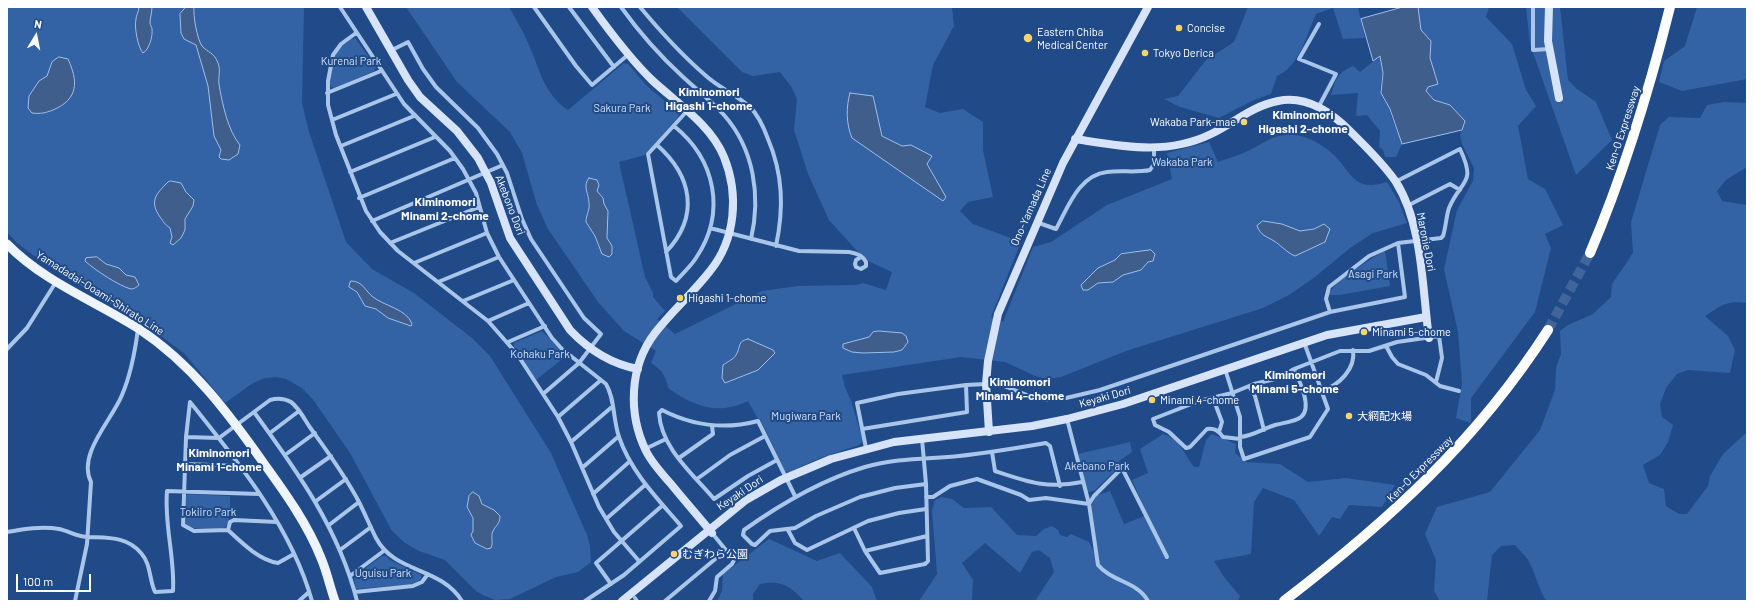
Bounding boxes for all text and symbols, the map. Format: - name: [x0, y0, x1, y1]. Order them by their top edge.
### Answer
- north arrow: [16, 16, 56, 56]
- text: N: [33, 17, 43, 31]
- place label: Concise: [1187, 21, 1225, 35]
- marker: Concise: [1174, 23, 1184, 33]
- place label: Eastern Chiba Medical Center: [1037, 25, 1108, 51]
- marker: Eastern Chiba Medical Center: [1022, 32, 1034, 44]
- place label: Tokyo Derica: [1153, 46, 1214, 60]
- marker: Tokyo Derica: [1140, 48, 1150, 58]
- park label: Kurenai Park: [321, 54, 381, 68]
- street label: Ken-O Expressway: [1603, 84, 1643, 172]
- district label: Kiminomori Higashi 1-chome: [666, 85, 752, 113]
- park label: Sakura Park: [594, 101, 650, 115]
- district label: Kiminomori Higashi 2-chome: [1258, 108, 1348, 136]
- place label: Wakaba Park-mae: [1150, 115, 1236, 129]
- marker: Wakaba Park-mae: [1239, 117, 1249, 127]
- park label: Wakaba Park: [1151, 155, 1213, 169]
- street label: Ono-Yamada Line: [1008, 166, 1054, 248]
- street label: Akebono Dori: [492, 173, 528, 237]
- district label: Kiminomori Minami 2-chome: [401, 195, 489, 223]
- street label: Maronie Dori: [1414, 211, 1438, 273]
- street label: Yamadadai-Ooami-Shirato Line: [33, 248, 167, 338]
- park label: Asagi Park: [1348, 267, 1398, 281]
- place label: Higashi 1-chome: [688, 291, 766, 305]
- marker: Higashi 1-chome: [675, 293, 685, 303]
- place label: Minami 5-chome: [1372, 325, 1451, 339]
- marker: Minami 5-chome: [1359, 327, 1369, 337]
- park label: Kohaku Park: [510, 347, 570, 361]
- district label: Kiminomori Minami 5-chome: [1251, 368, 1339, 396]
- district label: Kiminomori Minami 4-chome: [976, 375, 1064, 403]
- street label: Keyaki Dori: [1078, 383, 1132, 411]
- place label: Minami 4-chome: [1160, 393, 1239, 407]
- marker: Minami 4-chome: [1147, 395, 1157, 405]
- park label: Mugiwara Park: [771, 409, 841, 423]
- place label: 大網配水場: [1357, 409, 1412, 423]
- marker: 大網配水場: [1344, 411, 1354, 421]
- street label: Ken-O Expressway: [1384, 433, 1456, 505]
- district label: Kiminomori Minami 1-chome: [176, 446, 262, 474]
- park label: Akebano Park: [1064, 459, 1130, 473]
- street label: Keyaki Dori: [714, 473, 766, 513]
- park label: Tokiiro Park: [180, 505, 236, 519]
- place label: むぎわら公園: [682, 547, 748, 561]
- marker: むぎわら公園: [669, 549, 679, 559]
- scale bar: [18, 566, 93, 592]
- park label: Uguisu Park: [355, 566, 411, 580]
- text: 100 m: [23, 574, 53, 588]

